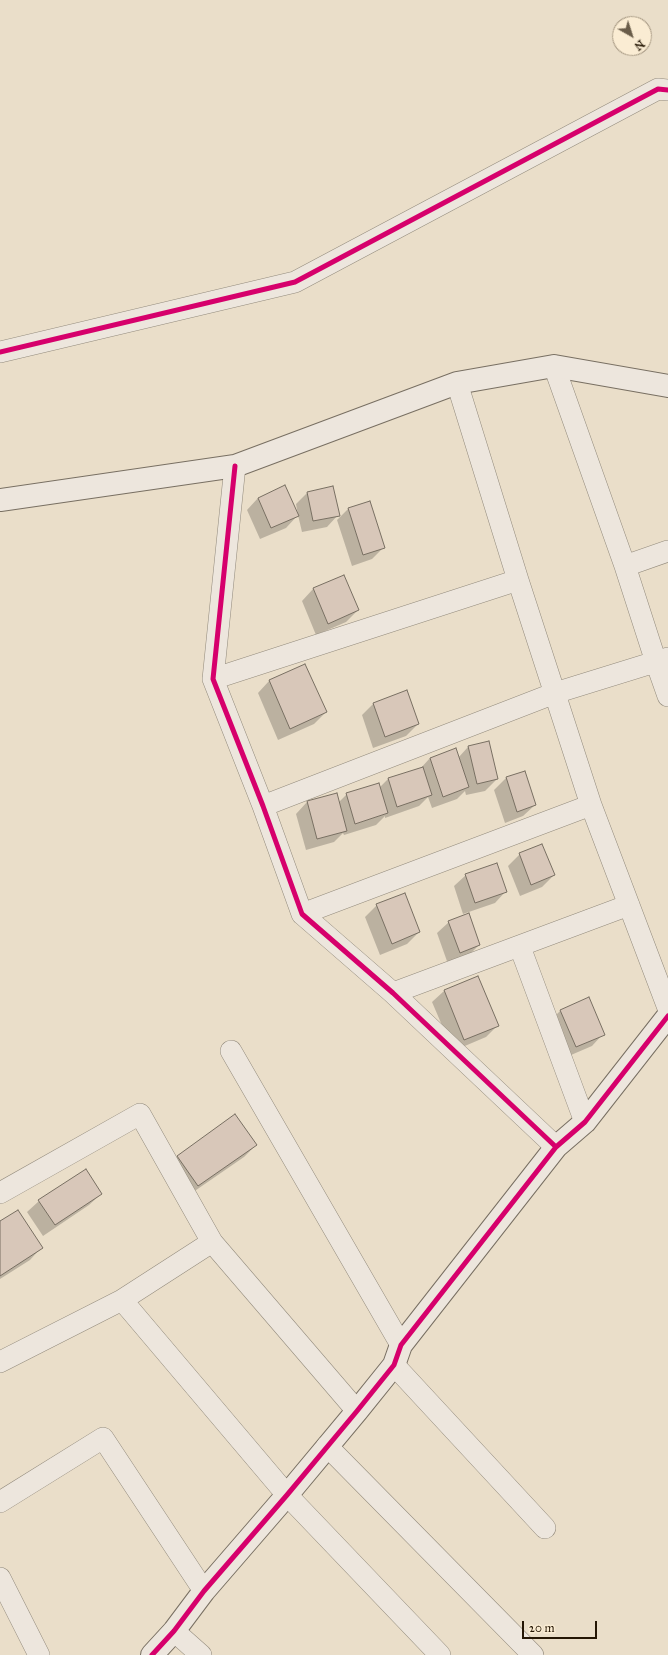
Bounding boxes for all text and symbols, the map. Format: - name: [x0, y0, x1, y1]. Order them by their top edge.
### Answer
- north arrow: [612, 16, 652, 56]
- text: N: [632, 37, 647, 53]
- scale bar: [524, 1613, 599, 1639]
- text: 20 m: [529, 1621, 555, 1635]

